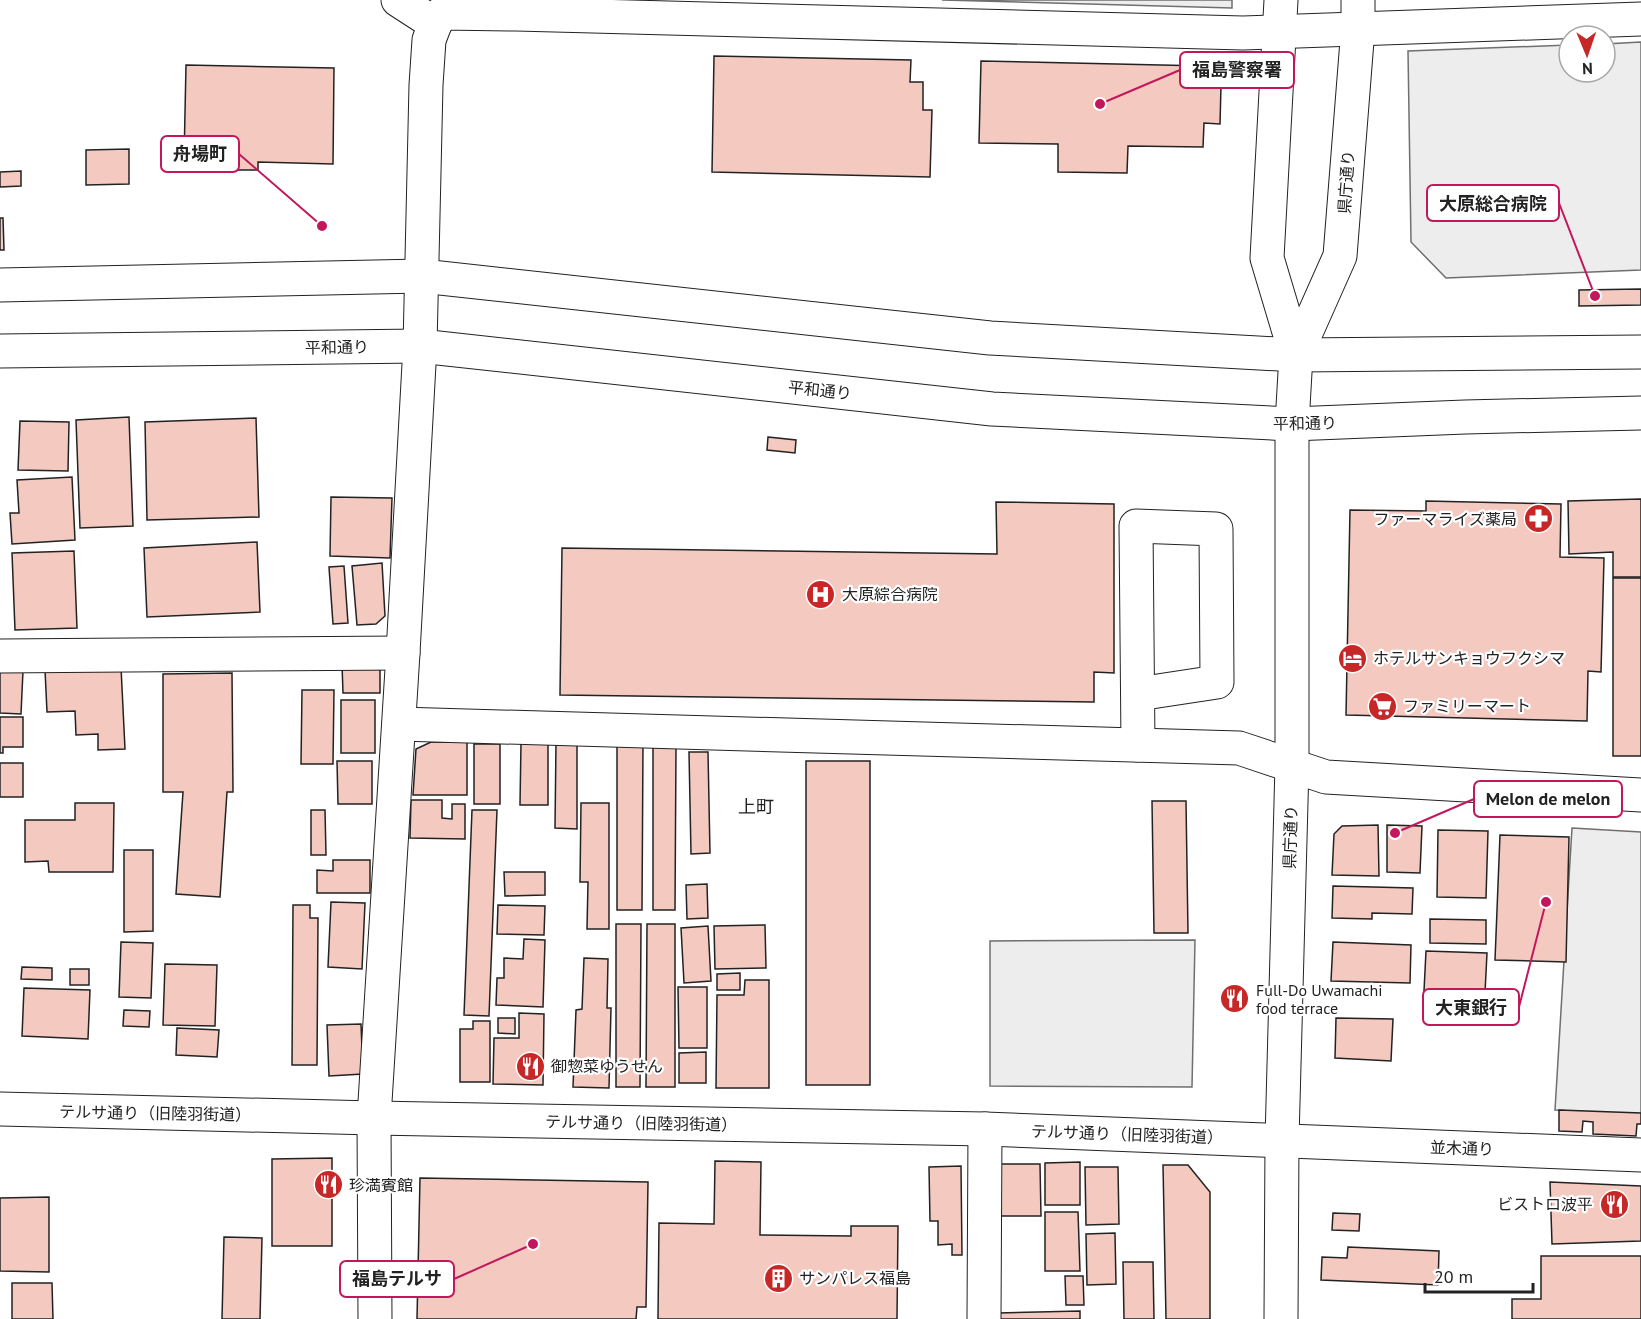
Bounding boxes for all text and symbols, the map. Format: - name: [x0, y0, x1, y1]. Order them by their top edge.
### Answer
- north arrow: [1557, 24, 1617, 84]
- callout: 福島警察署: [1180, 52, 1294, 88]
- text: 福島警察署: [1192, 58, 1282, 81]
- text: N: [1582, 59, 1593, 79]
- callout: 舟場町: [161, 136, 239, 172]
- text: 舟場町: [173, 142, 227, 165]
- street label: 県庁通り: [1334, 149, 1358, 215]
- callout: 大原総合病院: [1427, 185, 1559, 221]
- text: 大原総合病院: [1439, 192, 1547, 215]
- street label: 平和通り: [305, 336, 369, 358]
- street label: 平和通り: [787, 377, 853, 403]
- street label: 平和通り: [1273, 412, 1337, 434]
- pharmacy icon: ファーマライズ薬局: [1522, 503, 1554, 535]
- place label: ファーマライズ薬局: [1373, 509, 1517, 529]
- hospital icon: 大原綜合病院: [805, 578, 837, 610]
- place label: 大原綜合病院: [842, 584, 938, 604]
- hotel icon: ホテルサンキョウフクシマ: [1336, 642, 1368, 674]
- place label: ホテルサンキョウフクシマ: [1373, 648, 1565, 668]
- supermarket icon: ファミリーマート: [1366, 690, 1398, 722]
- place label: ファミリーマート: [1403, 696, 1531, 716]
- callout: Melon de melon: [1474, 781, 1622, 817]
- text: Melon de melon: [1486, 787, 1610, 810]
- district label: 上町: [738, 795, 774, 818]
- street label: 県庁通り: [1279, 805, 1301, 869]
- place label: Full-Do Uwamachi food terrace: [1256, 980, 1383, 1018]
- restaurant icon: Full-Do Uwamachi food terrace: [1219, 983, 1251, 1015]
- callout: 大東銀行: [1423, 989, 1519, 1025]
- text: 大東銀行: [1435, 996, 1507, 1019]
- restaurant icon: 御惣菜ゆうせん: [514, 1050, 546, 1082]
- place label: 御惣菜ゆうせん: [551, 1056, 663, 1076]
- street label: テルサ通り（旧陸羽街道）: [59, 1101, 251, 1125]
- street label: テルサ通り（旧陸羽街道）: [545, 1111, 737, 1135]
- street label: テルサ通り（旧陸羽街道）: [1031, 1121, 1223, 1147]
- street label: 並木通り: [1430, 1137, 1494, 1159]
- restaurant icon: 珍満賓館: [312, 1169, 344, 1201]
- place label: 珍満賓館: [349, 1175, 413, 1195]
- restaurant icon: ビストロ波平: [1598, 1188, 1630, 1220]
- place label: ビストロ波平: [1497, 1194, 1593, 1214]
- scale bar: [1425, 1256, 1533, 1294]
- callout: 福島テルサ: [340, 1261, 454, 1297]
- building icon: サンパレス福島: [762, 1262, 794, 1294]
- text: 20 m: [1434, 1265, 1473, 1288]
- text: 福島テルサ: [352, 1267, 442, 1290]
- place label: サンパレス福島: [799, 1268, 911, 1288]

